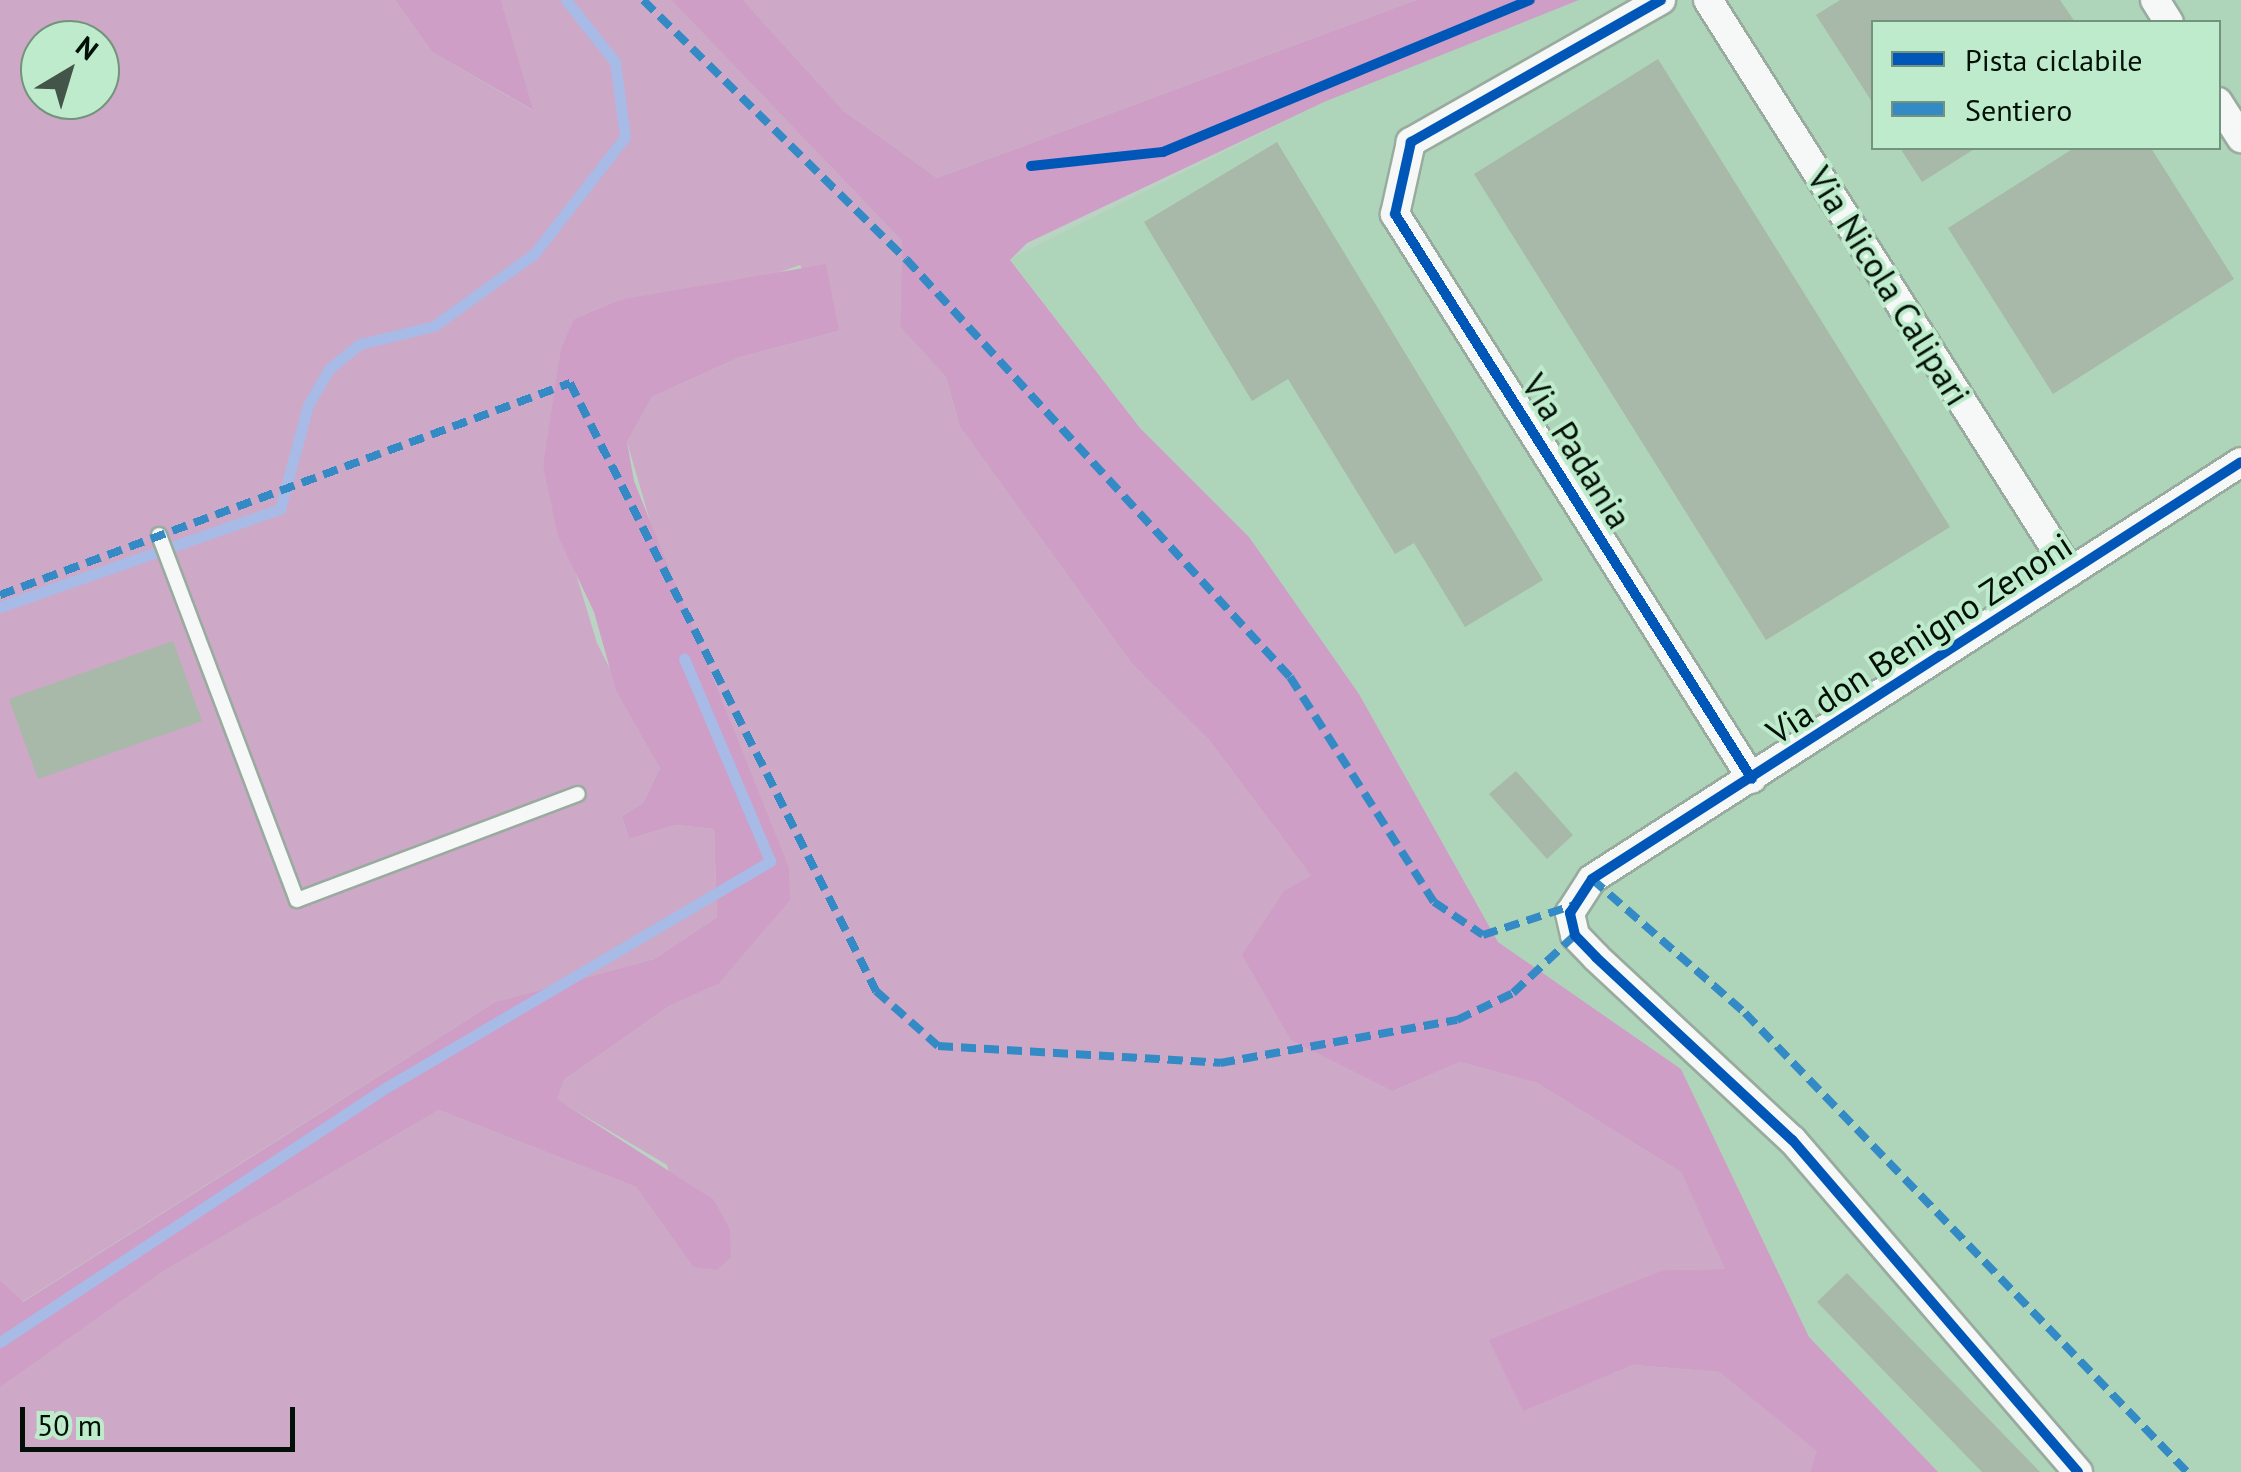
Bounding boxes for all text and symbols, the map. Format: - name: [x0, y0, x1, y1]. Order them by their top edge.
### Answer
- north arrow: [20, 20, 120, 120]
- legend: [1871, 20, 2221, 150]
- text: N: [69, 27, 106, 68]
- text: Pista ciclabile: [1965, 40, 2142, 79]
- text: Sentiero: [1965, 90, 2072, 129]
- street label: Via Nicola Calipari: [1799, 159, 1979, 413]
- street label: Via Padania: [1513, 366, 1641, 536]
- street label: Via don Benigno Zenoni: [1758, 523, 2080, 753]
- scale bar: [25, 1387, 300, 1449]
- text: 50 m: [37, 1405, 102, 1444]

